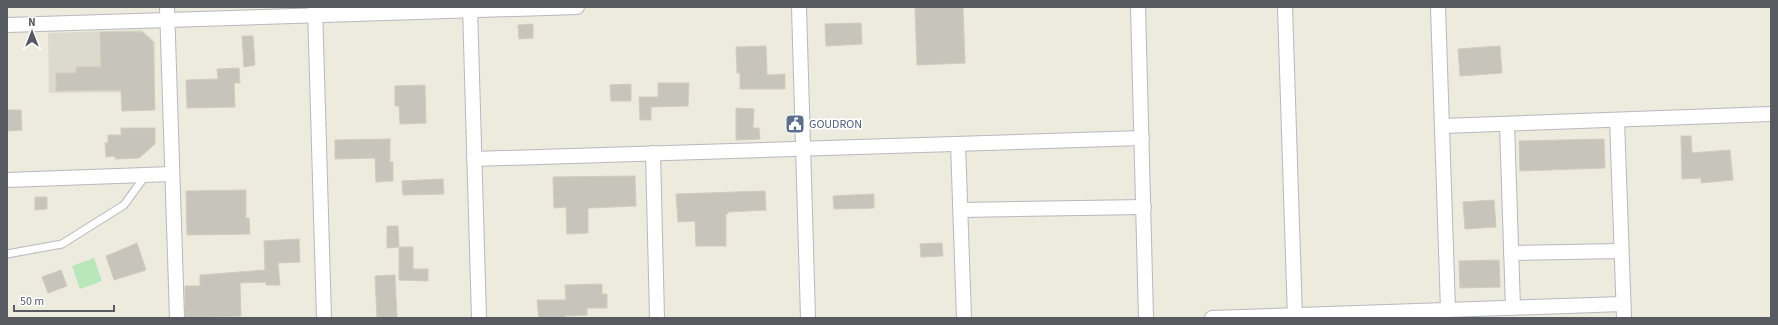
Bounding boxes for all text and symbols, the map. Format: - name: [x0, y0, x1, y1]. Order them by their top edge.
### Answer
- north arrow: [12, 12, 52, 52]
- text: N: [28, 15, 36, 30]
- public building icon: GOUDRON: [784, 113, 806, 135]
- place label: GOUDRON: [809, 116, 862, 133]
- scale bar: [14, 287, 114, 313]
- text: 50 m: [20, 293, 44, 310]

